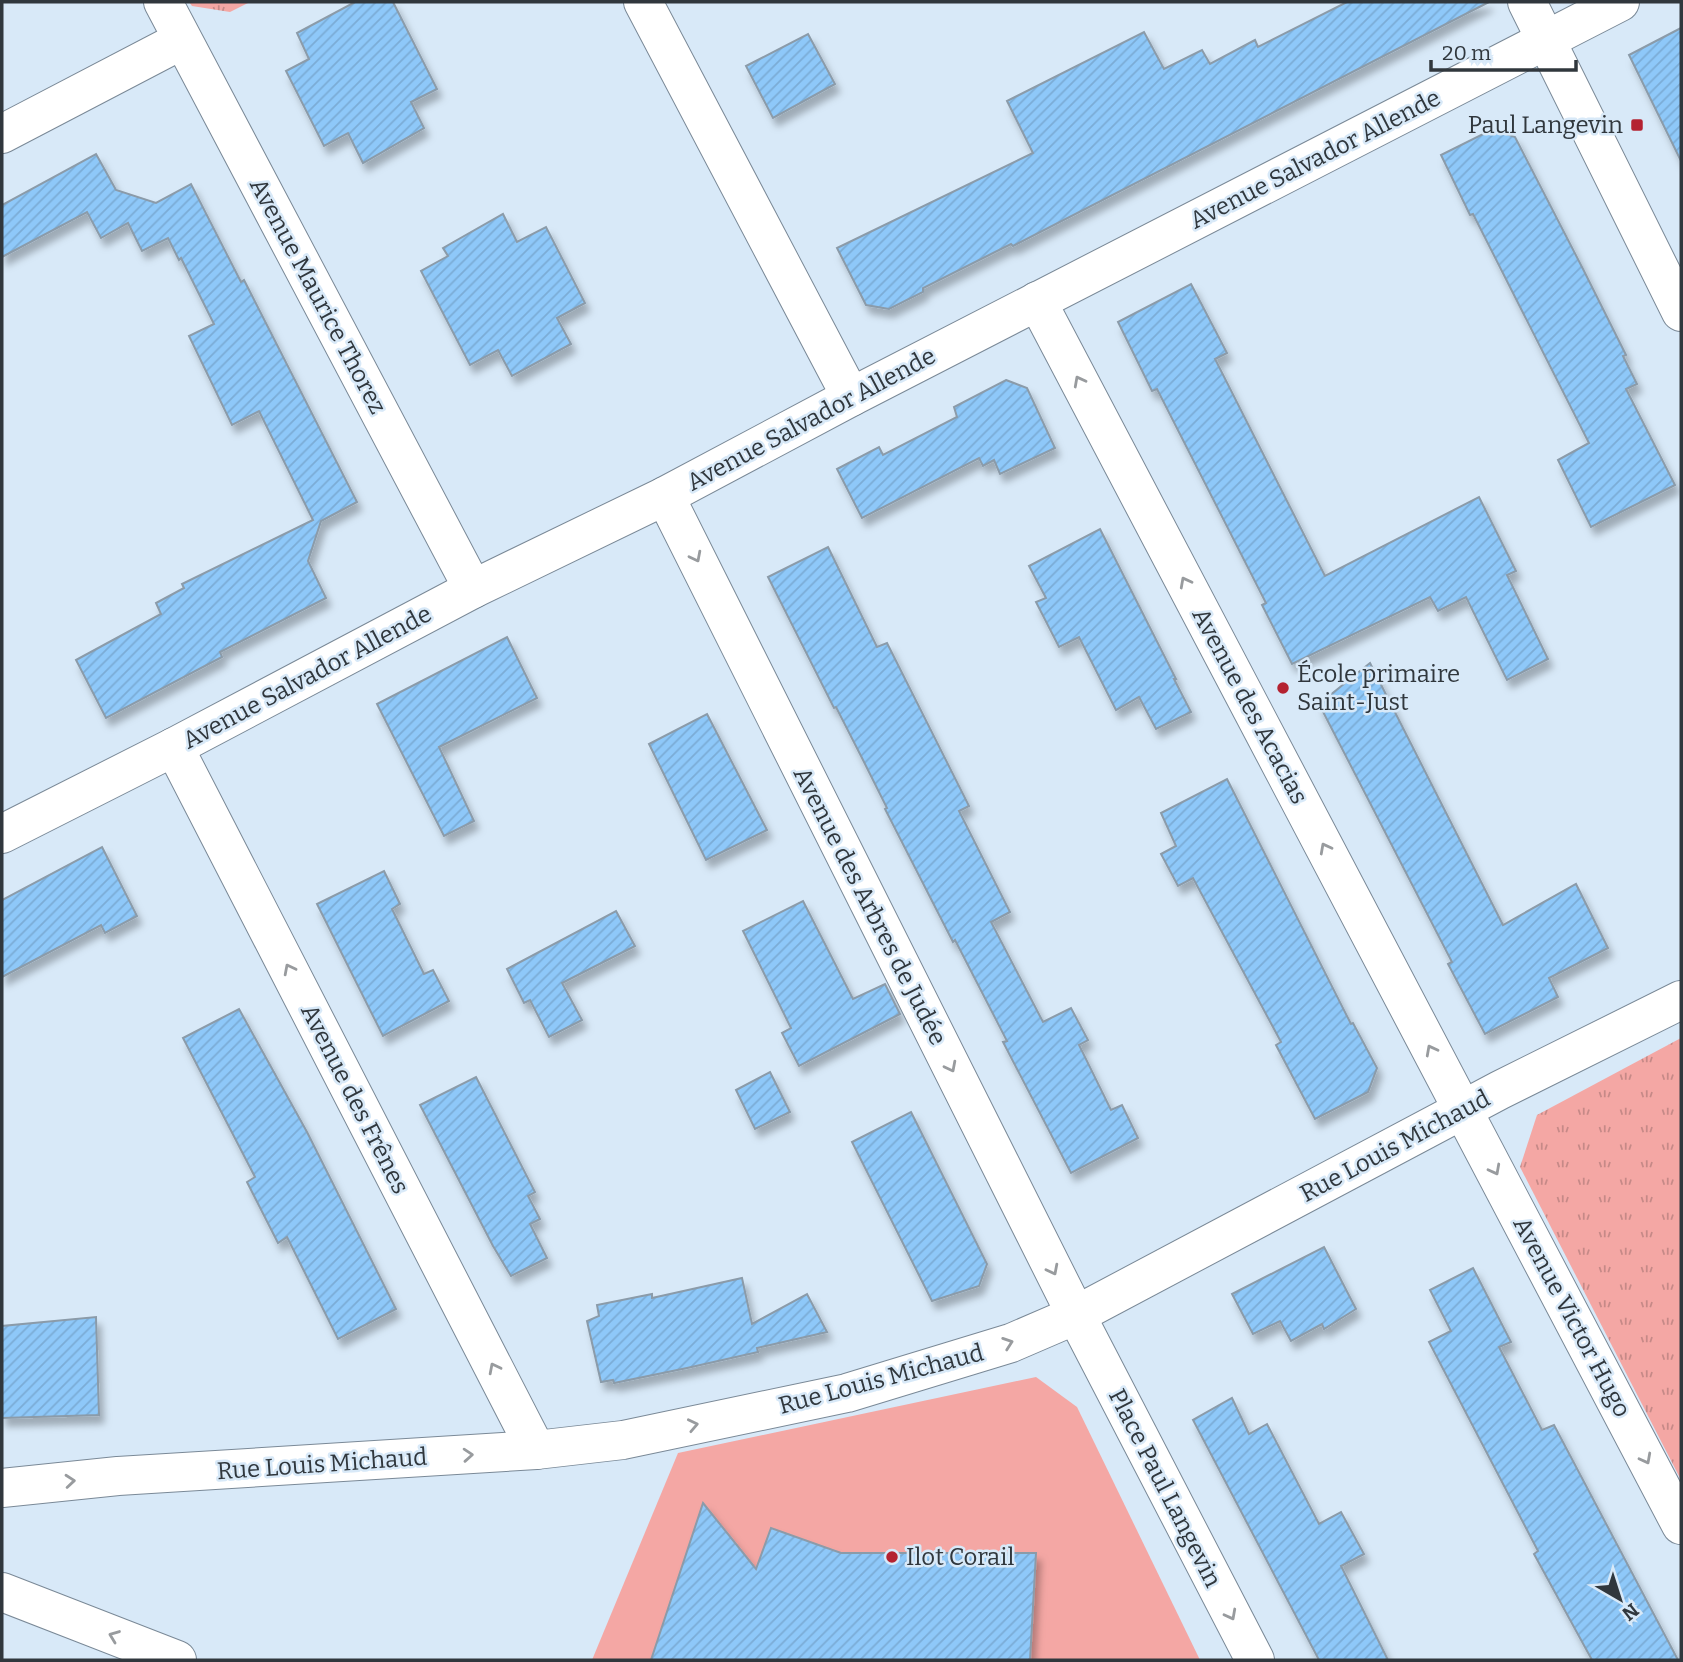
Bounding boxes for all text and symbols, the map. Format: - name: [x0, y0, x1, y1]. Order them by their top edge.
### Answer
- scale bar: [1431, 28, 1576, 72]
- text: 20 m: [1442, 40, 1491, 66]
- street label: Avenue Salvador Allende: [1185, 84, 1445, 234]
- place label: Paul Langevin: [1468, 111, 1623, 139]
- marker: Paul Langevin: [1629, 117, 1645, 133]
- street label: Avenue Maurice Thorez: [244, 173, 392, 419]
- street label: Avenue Salvador Allende: [682, 341, 940, 497]
- one-way arrow: [1073, 376, 1087, 388]
- one-way arrow: [687, 550, 701, 562]
- one-way arrow: [1179, 577, 1193, 589]
- street label: Avenue Salvador Allende: [178, 599, 436, 755]
- street label: Avenue des Acacias: [1187, 603, 1313, 809]
- place label: École primaire Saint-Just: [1297, 659, 1460, 716]
- marker: École primaire Saint-Just: [1275, 680, 1291, 696]
- street label: Avenue des Arbres de Judée: [788, 762, 952, 1050]
- one-way arrow: [1320, 843, 1333, 856]
- one-way arrow: [283, 964, 297, 977]
- street label: Avenue des Frênes: [295, 1000, 415, 1198]
- one-way arrow: [1426, 1045, 1440, 1057]
- one-way arrow: [942, 1060, 956, 1072]
- street label: Rue Louis Michaud: [1295, 1084, 1495, 1208]
- one-way arrow: [1487, 1163, 1501, 1175]
- street label: Avenue Victor Hugo: [1507, 1212, 1637, 1422]
- one-way arrow: [1044, 1263, 1058, 1275]
- one-way arrow: [1001, 1337, 1013, 1351]
- street label: Rue Louis Michaud: [776, 1338, 986, 1420]
- one-way arrow: [488, 1363, 502, 1375]
- street label: Place Paul Langevin: [1103, 1384, 1227, 1592]
- one-way arrow: [687, 1419, 699, 1434]
- street label: Rue Louis Michaud: [216, 1443, 428, 1485]
- one-way arrow: [463, 1447, 474, 1462]
- one-way arrow: [1638, 1451, 1652, 1464]
- one-way arrow: [64, 1474, 75, 1489]
- place label: Ilot Corail: [906, 1543, 1014, 1571]
- marker: Ilot Corail: [884, 1549, 900, 1565]
- north arrow: [1585, 1564, 1655, 1634]
- text: N: [1617, 1598, 1643, 1626]
- one-way arrow: [1223, 1608, 1236, 1620]
- one-way arrow: [108, 1630, 120, 1644]

